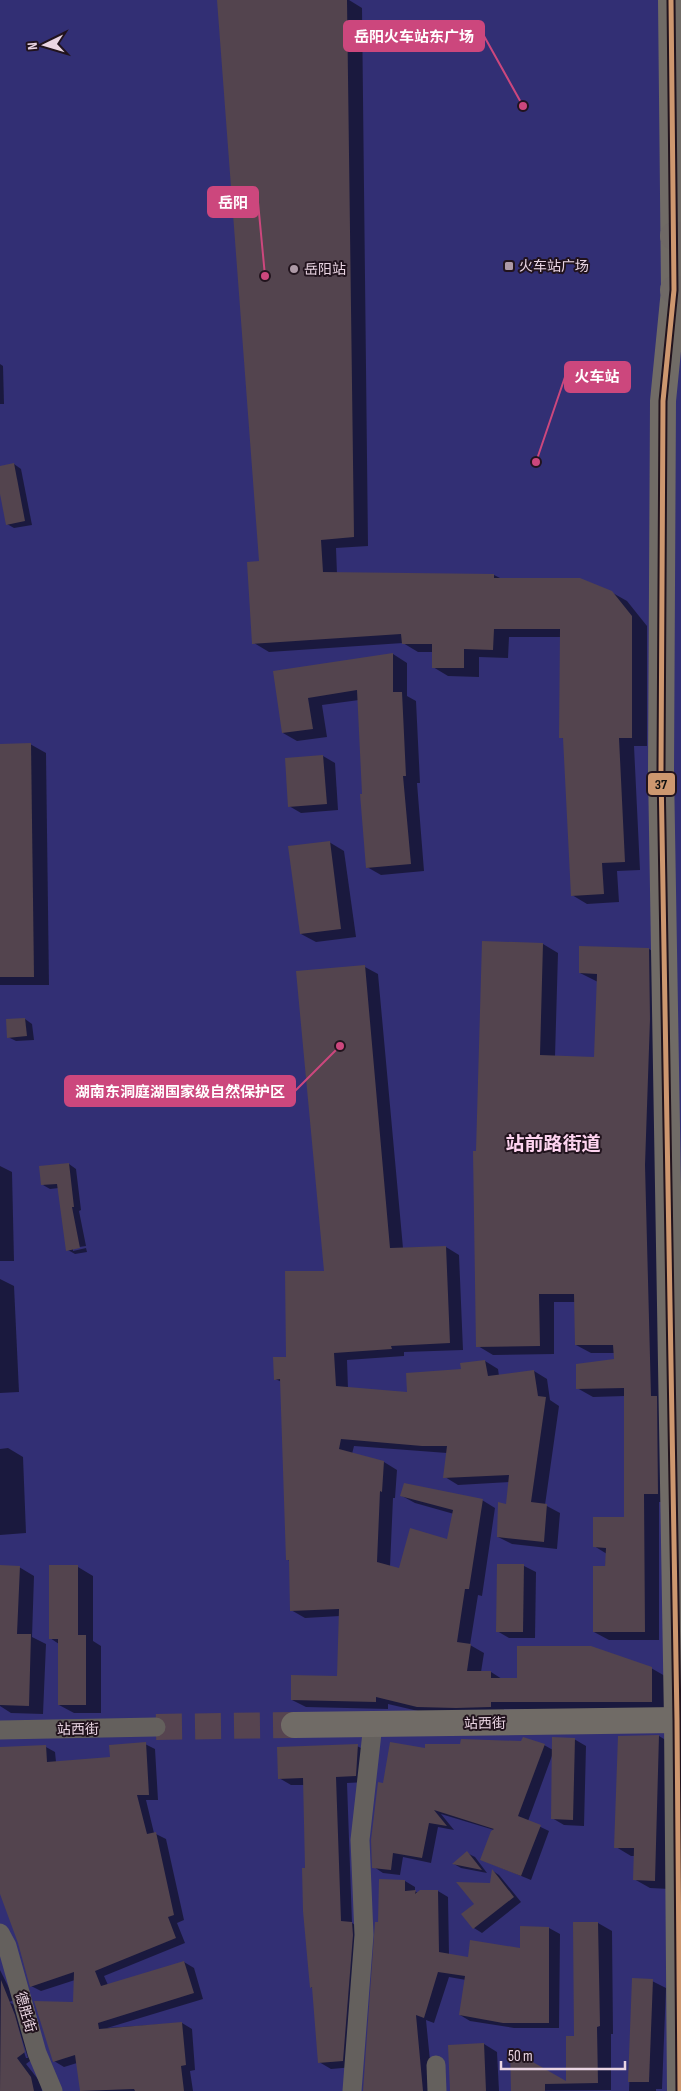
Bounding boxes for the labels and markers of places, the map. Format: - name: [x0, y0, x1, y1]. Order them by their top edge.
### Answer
- callout: 岳阳火车站东广场: [344, 21, 484, 51]
- callout: 岳阳: [208, 187, 258, 217]
- place label: 火车站广场: [519, 258, 589, 275]
- marker: 火车站广场: [503, 260, 515, 272]
- place label: 岳阳站: [304, 261, 346, 278]
- marker: 岳阳站: [288, 263, 300, 275]
- callout: 火车站: [565, 362, 630, 392]
- callout: 湖南东洞庭湖国家级自然保护区: [65, 1076, 295, 1106]

